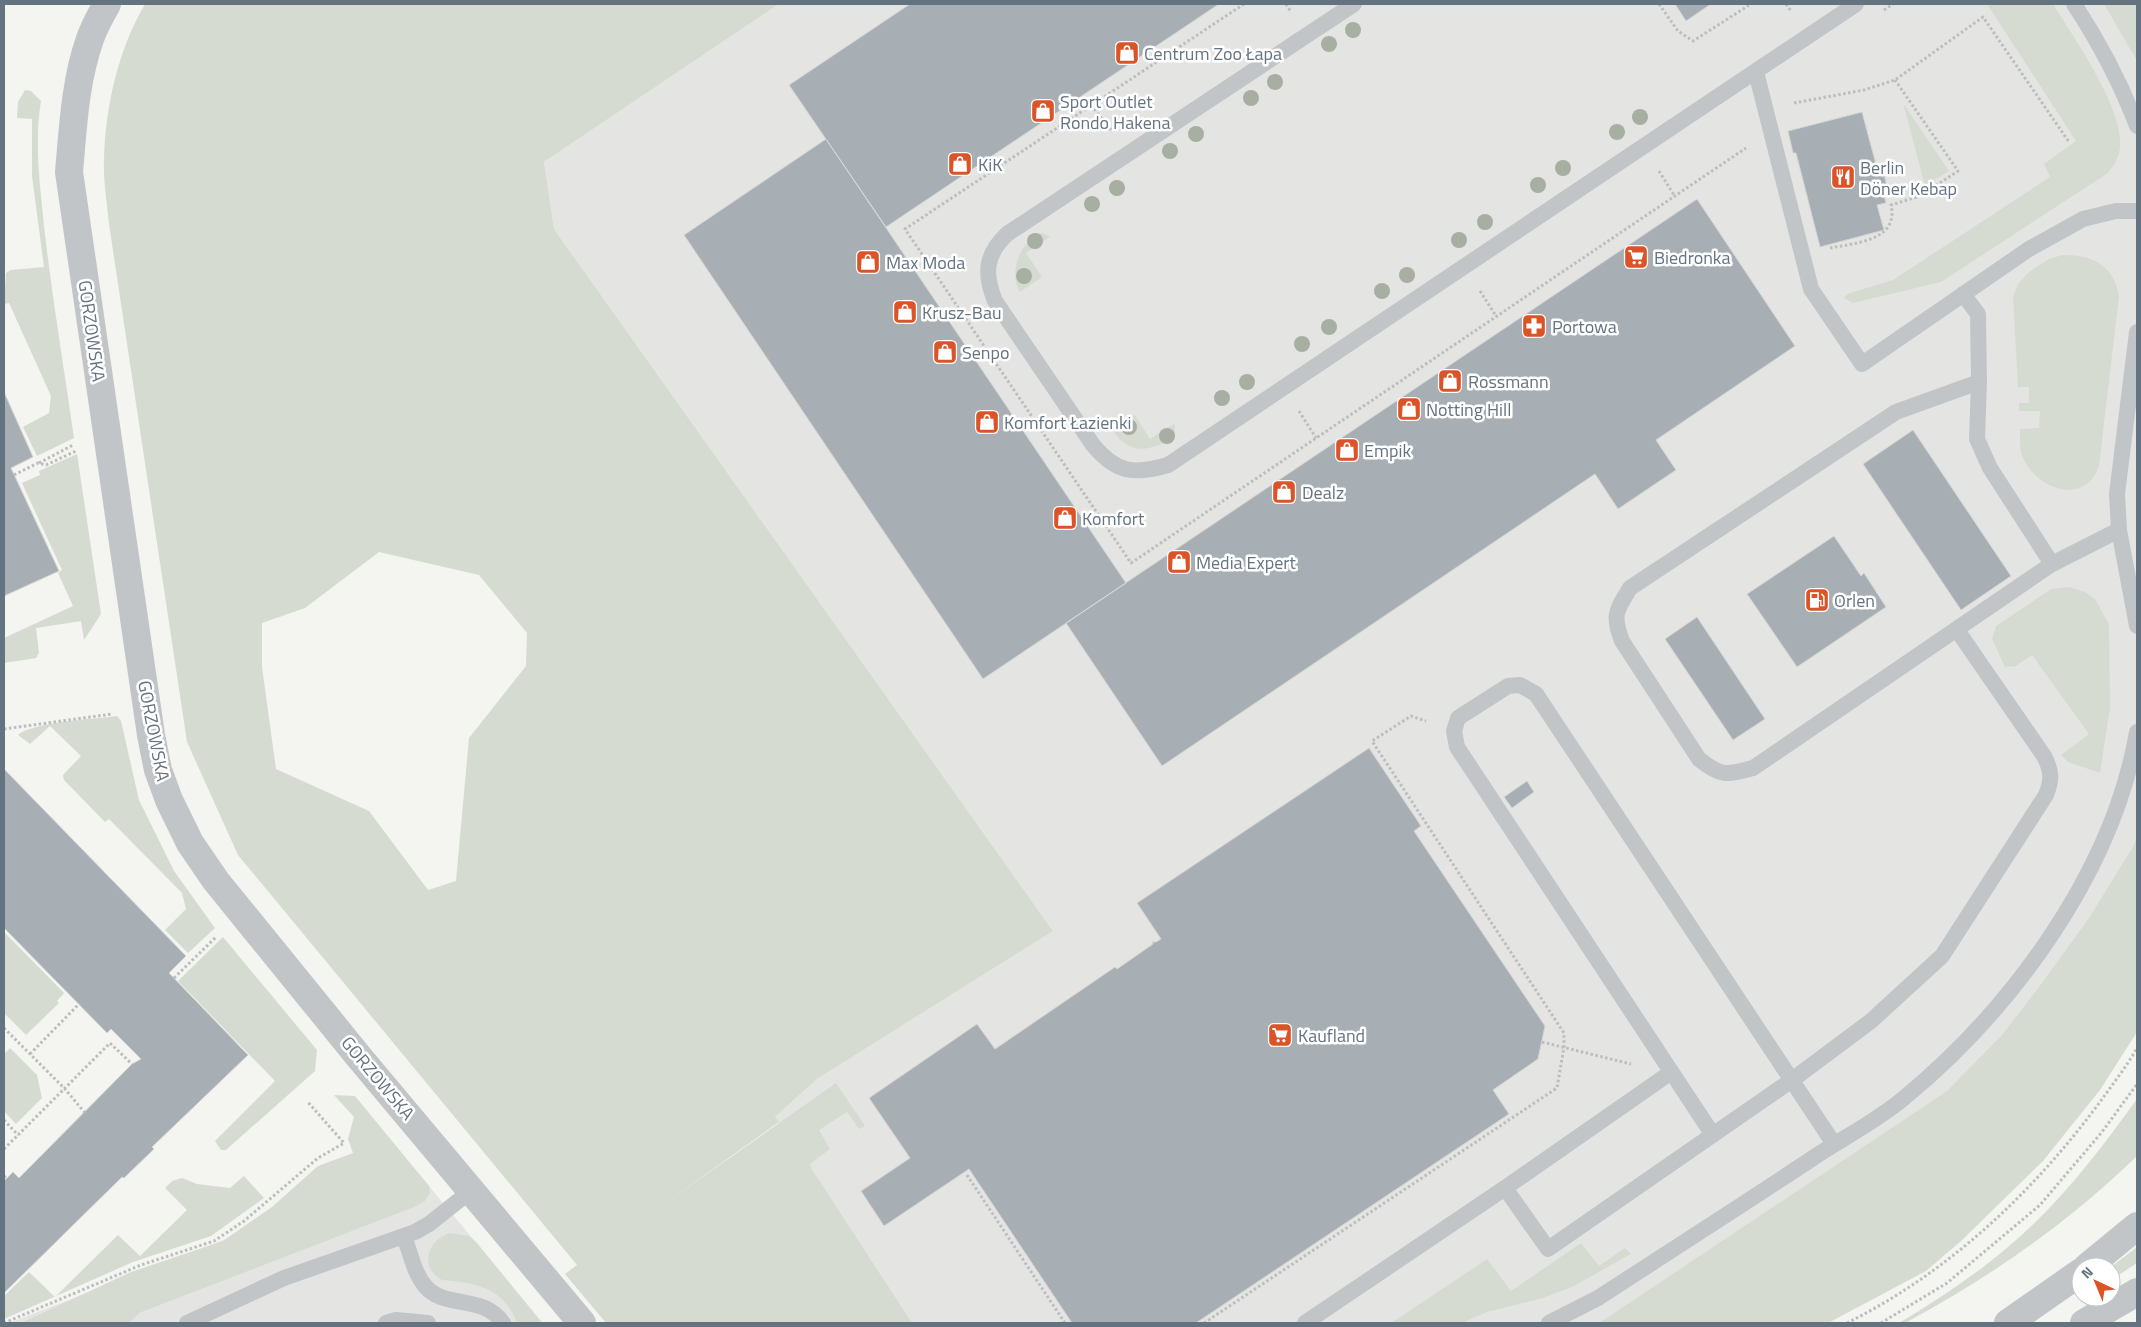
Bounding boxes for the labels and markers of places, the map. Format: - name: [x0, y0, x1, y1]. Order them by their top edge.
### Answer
- shop icon: Centrum Zoo Łapa: [1114, 40, 1140, 66]
- place label: Centrum Zoo Łapa: [1144, 40, 1282, 67]
- place label: Sport Outlet Rondo Hakena: [1060, 88, 1170, 136]
- shop icon: Sport Outlet Rondo Hakena: [1030, 98, 1056, 124]
- shop icon: KiK: [947, 151, 973, 177]
- place label: KiK: [978, 151, 1002, 178]
- place label: Berlin Döner Kebap: [1860, 154, 1957, 202]
- restaurant icon: Berlin Döner Kebap: [1830, 164, 1856, 190]
- supermarket icon: Biedronka: [1623, 244, 1649, 270]
- place label: Biedronka: [1654, 244, 1730, 271]
- shop icon: Max Moda: [855, 249, 881, 275]
- place label: Max Moda: [886, 249, 965, 276]
- shop icon: Krusz-Bau: [892, 299, 918, 325]
- place label: Krusz-Bau: [922, 299, 1002, 326]
- pharmacy icon: Portowa: [1521, 313, 1547, 339]
- place label: Portowa: [1552, 313, 1617, 340]
- shop icon: Senpo: [932, 339, 958, 365]
- place label: Senpo: [962, 339, 1010, 366]
- shop icon: Rossmann: [1437, 368, 1463, 394]
- place label: Rossmann: [1468, 368, 1549, 395]
- shop icon: Notting Hill: [1396, 396, 1422, 422]
- place label: Notting Hill: [1426, 396, 1511, 423]
- shop icon: Komfort Łazienki: [974, 409, 1000, 435]
- place label: Komfort Łazienki: [1004, 409, 1132, 436]
- shop icon: Empik: [1334, 437, 1360, 463]
- place label: Empik: [1364, 437, 1411, 464]
- shop icon: Dealz: [1271, 479, 1297, 505]
- place label: Dealz: [1302, 479, 1344, 506]
- shop icon: Komfort: [1052, 505, 1078, 531]
- place label: Komfort: [1082, 505, 1145, 532]
- shop icon: Media Expert: [1166, 549, 1192, 575]
- place label: Media Expert: [1196, 549, 1296, 576]
- fuel station icon: Orlen: [1804, 587, 1830, 613]
- place label: Orlen: [1834, 587, 1875, 614]
- supermarket icon: Kaufland: [1267, 1022, 1293, 1048]
- place label: Kaufland: [1298, 1022, 1365, 1049]

